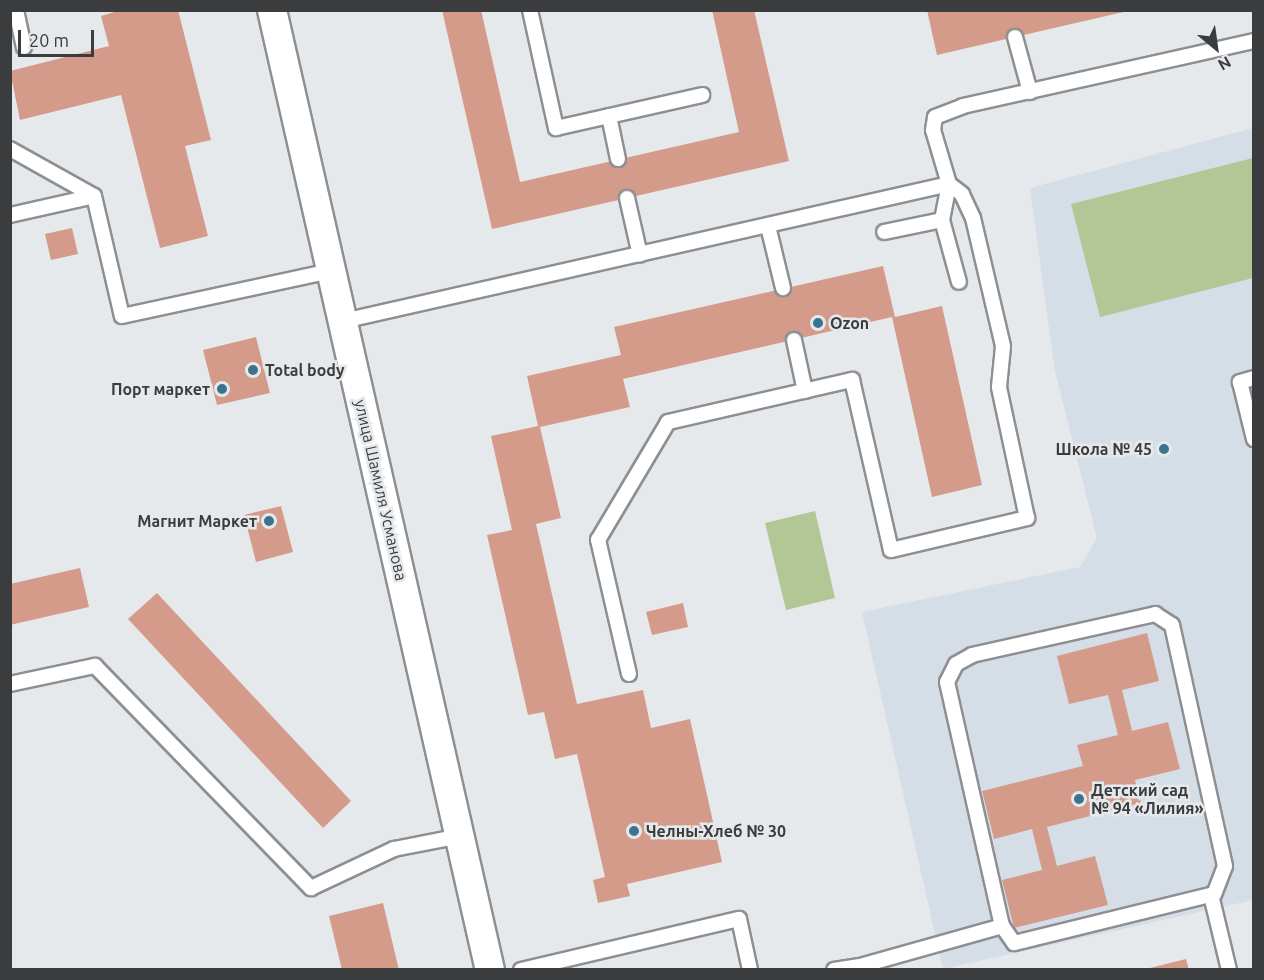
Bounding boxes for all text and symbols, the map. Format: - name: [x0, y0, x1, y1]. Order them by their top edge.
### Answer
- scale bar: [21, 18, 98, 56]
- north arrow: [1186, 18, 1246, 78]
- text: 20 m: [29, 30, 69, 50]
- text: N: [1215, 53, 1234, 75]
- place label: Ozon: [830, 313, 869, 333]
- marker: Ozon: [811, 316, 825, 330]
- place label: Total body: [265, 360, 344, 380]
- marker: Total body: [246, 363, 260, 377]
- place label: Порт маркет: [111, 379, 210, 399]
- marker: Порт маркет: [215, 382, 229, 396]
- street label: улица Шамиля Усманова: [351, 397, 411, 583]
- place label: Школа № 45: [1056, 439, 1152, 459]
- marker: Школа № 45: [1157, 442, 1171, 456]
- place label: Магнит Маркет: [137, 511, 257, 531]
- marker: Магнит Маркет: [262, 514, 276, 528]
- place label: Детский сад № 94 «Лилия»: [1091, 780, 1203, 818]
- marker: Детский сад № 94 «Лилия»: [1072, 792, 1086, 806]
- place label: Челны-Хлеб № 30: [646, 821, 786, 841]
- marker: Челны-Хлеб № 30: [627, 824, 641, 838]

